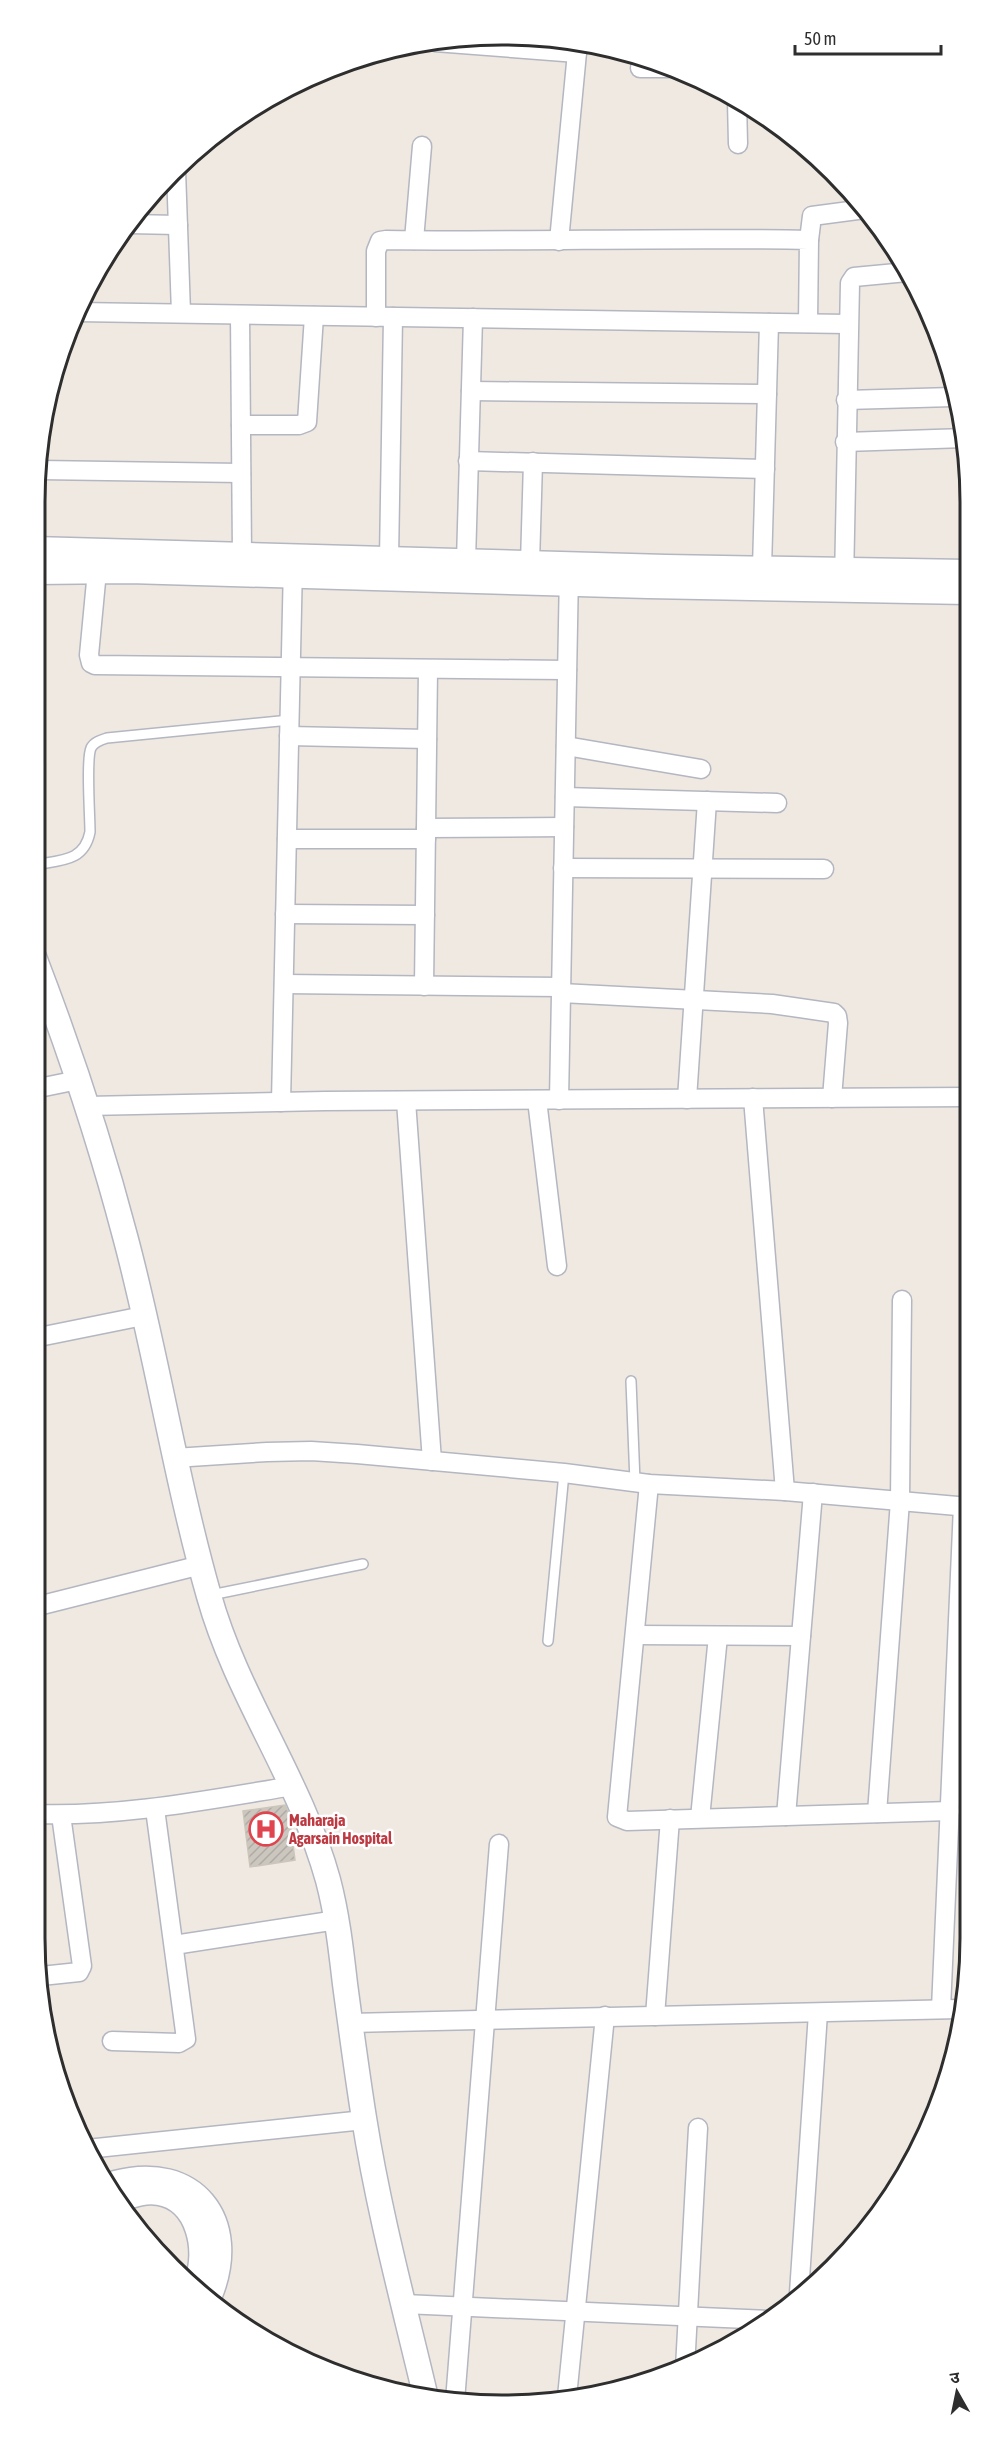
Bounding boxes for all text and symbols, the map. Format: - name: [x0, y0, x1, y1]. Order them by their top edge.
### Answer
- scale bar: [795, 18, 940, 56]
- text: 50 m: [804, 28, 836, 49]
- hospital icon: Maharaja Agarsain Hospital: [248, 1811, 284, 1847]
- place label: Maharaja Agarsain Hospital: [288, 1811, 393, 1847]
- north arrow: [927, 2362, 987, 2422]
- text: उ: [949, 2367, 961, 2387]

